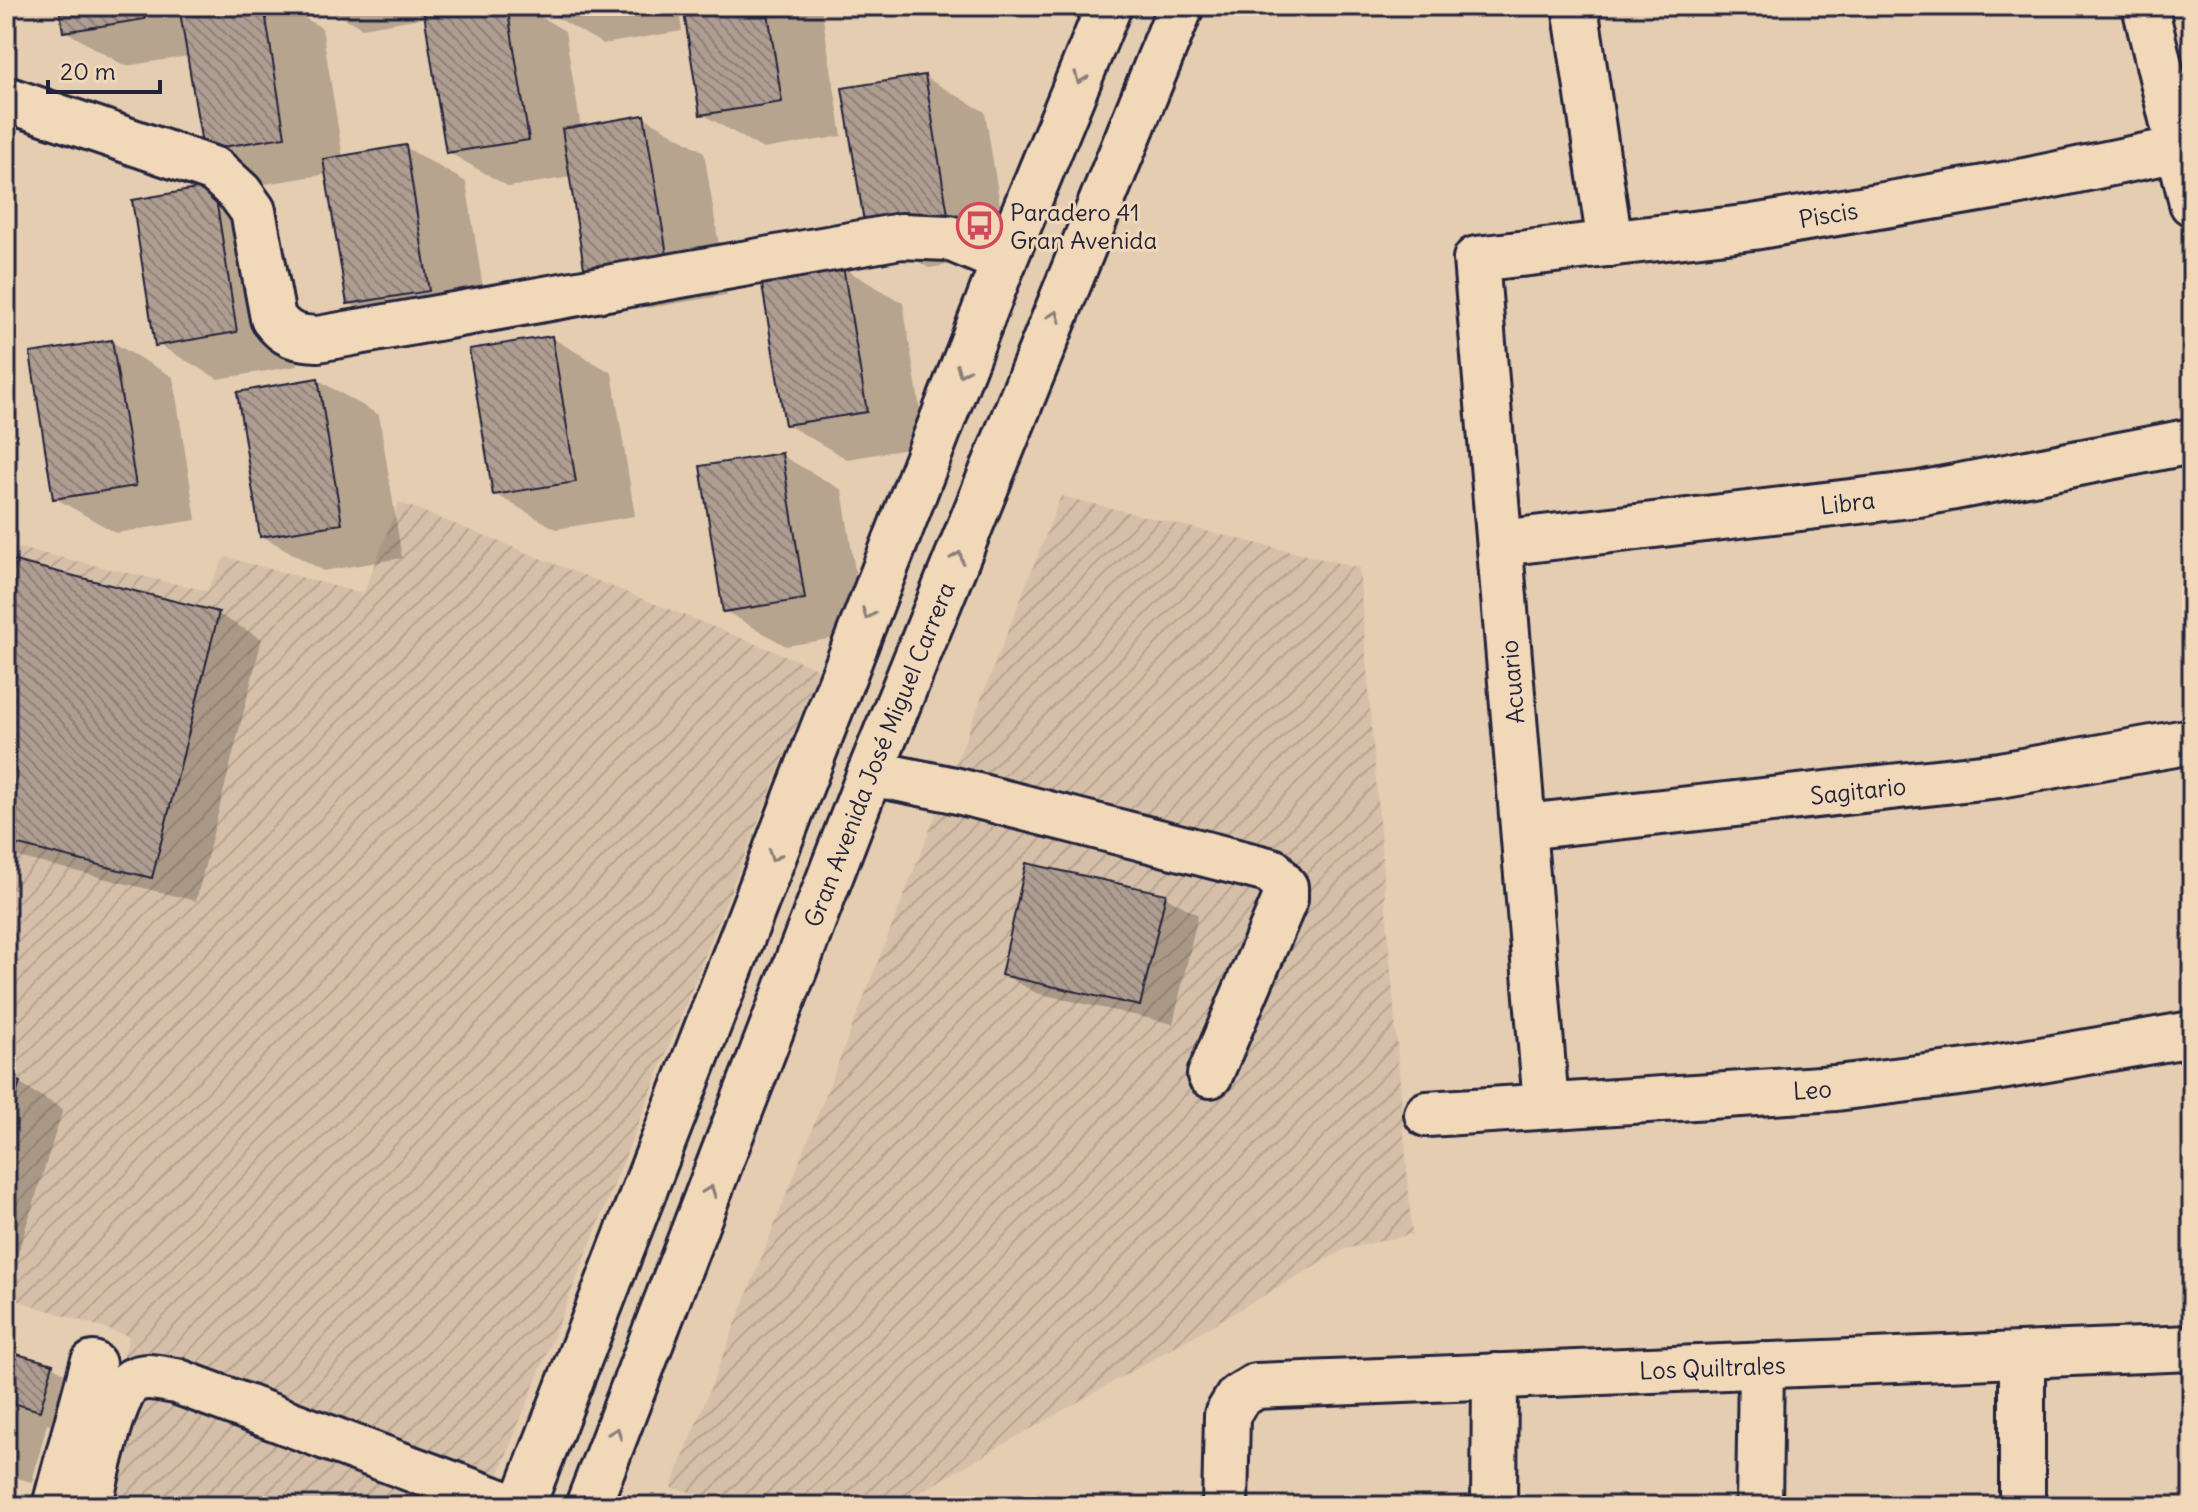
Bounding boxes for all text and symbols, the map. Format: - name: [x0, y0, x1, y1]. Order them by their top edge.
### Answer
- scale bar: [48, 44, 160, 94]
- text: 20 m: [60, 56, 116, 86]
- one-way arrow: [1073, 70, 1089, 84]
- street label: Piscis: [1796, 195, 1860, 234]
- place label: Paradero 41 Gran Avenida: [1010, 197, 1157, 255]
- bus stop icon: Paradero 41 Gran Avenida: [955, 202, 1003, 250]
- one-way arrow: [1046, 310, 1062, 324]
- one-way arrow: [955, 363, 972, 377]
- street label: Libra: [1819, 484, 1877, 520]
- one-way arrow: [948, 551, 964, 565]
- street label: Gran Avenida José Miguel Carrera: [797, 577, 961, 931]
- one-way arrow: [861, 606, 878, 620]
- street label: Acuario: [1493, 639, 1531, 725]
- street label: Sagitario: [1809, 770, 1907, 811]
- one-way arrow: [767, 848, 784, 862]
- street label: Leo: [1792, 1073, 1833, 1106]
- one-way arrow: [700, 1184, 717, 1198]
- street label: Los Quiltrales: [1639, 1350, 1786, 1385]
- one-way arrow: [606, 1427, 623, 1441]

